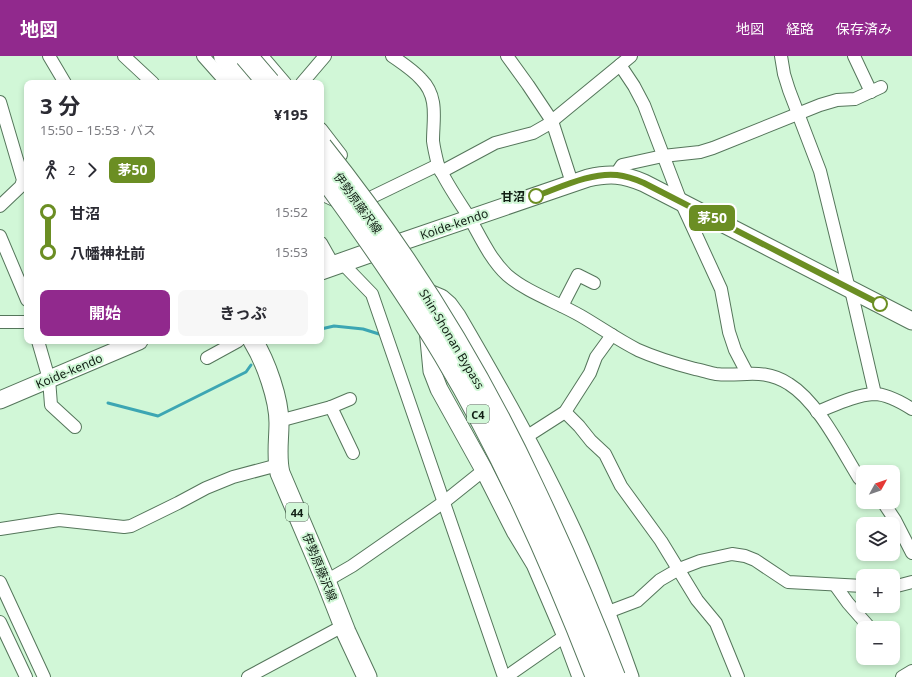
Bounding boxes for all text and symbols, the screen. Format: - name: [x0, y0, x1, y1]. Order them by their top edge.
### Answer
- text: 地図: [20, 16, 58, 42]
- text: 地図: [736, 19, 764, 38]
- text: 経路: [786, 19, 814, 38]
- text: 保存済み: [836, 19, 892, 38]
- text: 3 分: [40, 90, 80, 120]
- text: ¥195: [274, 104, 308, 124]
- text: 15:50 – 15:53 · バス: [40, 121, 156, 139]
- icon: walk: [40, 159, 62, 181]
- icon: forward: [81, 159, 103, 181]
- text: 茅50: [117, 160, 147, 179]
- text: 2: [68, 161, 75, 179]
- street label: 伊勢原藤沢線: [330, 169, 386, 237]
- place label: 甘沼: [501, 188, 525, 205]
- marker: 甘沼: [528, 188, 544, 204]
- text: 甘沼: [70, 203, 100, 223]
- text: 15:52: [275, 203, 308, 221]
- street label: Koide-kendo: [418, 204, 490, 244]
- line badge: 茅50: [689, 205, 735, 231]
- text: 茅50: [697, 208, 727, 227]
- text: 八幡神社前: [70, 243, 145, 263]
- text: 15:53: [275, 243, 308, 261]
- street label: Shin-Shonan Bypass: [415, 286, 489, 392]
- button: 開始: [40, 290, 170, 336]
- button: きっぷ: [178, 290, 308, 336]
- unlabelled marker: [872, 296, 888, 312]
- street label: Koide-kendo: [33, 349, 105, 393]
- road number: C4: [467, 405, 489, 423]
- north arrow: [856, 465, 900, 509]
- map controls: [856, 465, 900, 665]
- road number: 44: [286, 503, 308, 521]
- button: layers: [856, 517, 900, 561]
- street label: 伊勢原藤沢線: [299, 530, 341, 604]
- button: +: [856, 569, 900, 613]
- button: −: [856, 621, 900, 665]

